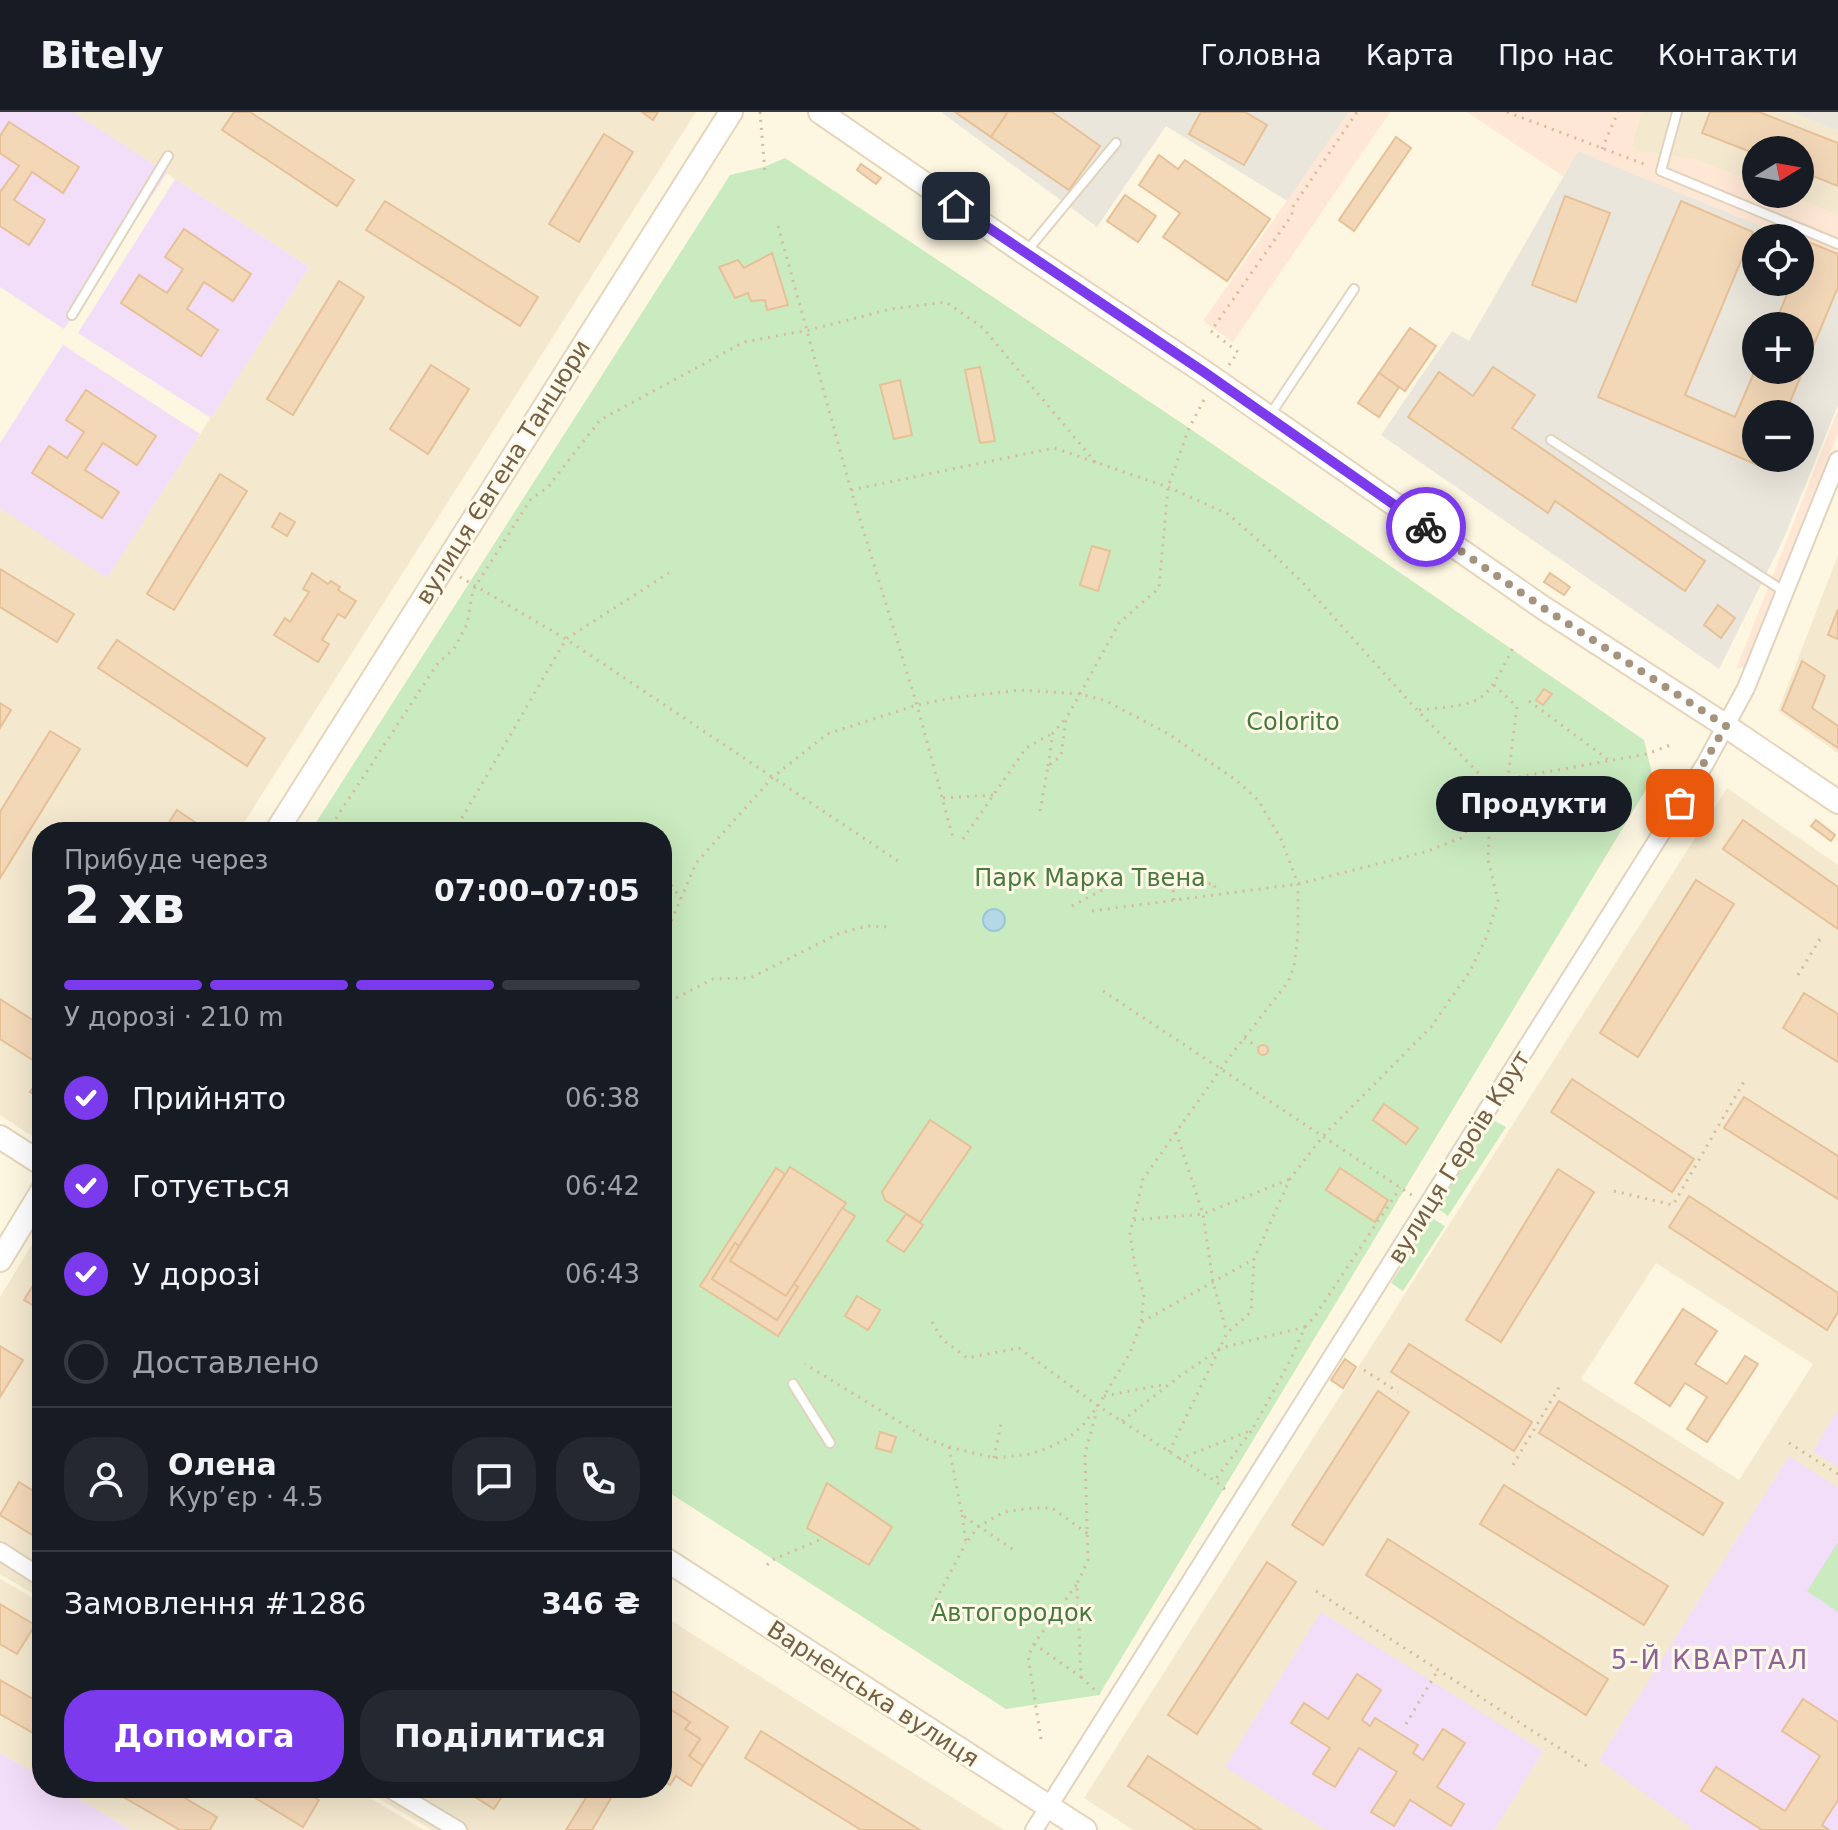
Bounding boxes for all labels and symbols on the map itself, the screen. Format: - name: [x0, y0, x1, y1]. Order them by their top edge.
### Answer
- north arrow: [1742, 136, 1814, 208]
- pin: [922, 172, 990, 240]
- street label: вулиця Євгена Танцюри: [410, 335, 596, 609]
- courier: [1386, 487, 1466, 567]
- park label: Colorito: [1246, 708, 1340, 736]
- pin: [1646, 769, 1714, 837]
- callout: Продукти: [1436, 775, 1632, 831]
- park label: Парк Марка Твена: [974, 864, 1206, 892]
- street label: вулиця Героїв Крут: [1382, 1045, 1536, 1269]
- park label: Автогородок: [931, 1599, 1093, 1627]
- street label: Варненська вулиця: [762, 1615, 984, 1773]
- district label: 5-Й КВАРТАЛ: [1611, 1644, 1809, 1675]

